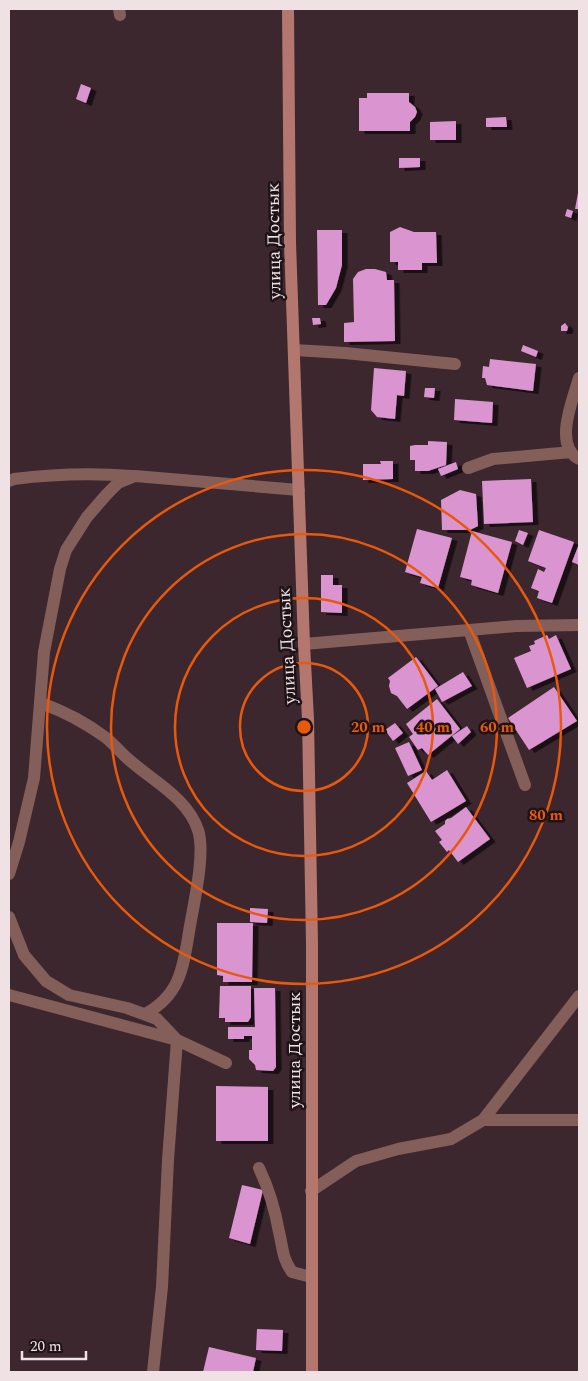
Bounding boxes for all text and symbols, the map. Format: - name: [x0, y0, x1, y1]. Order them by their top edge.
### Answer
- street label: улица Достык: [259, 182, 289, 301]
- street label: улица Достык: [270, 587, 304, 706]
- text: 20 m: [351, 716, 386, 739]
- text: 40 m: [416, 716, 451, 739]
- text: 60 m: [480, 716, 515, 739]
- centre of rings: [295, 718, 313, 736]
- text: 80 m: [529, 804, 564, 827]
- street label: улица Достык: [281, 992, 308, 1109]
- scale bar: [22, 1328, 86, 1360]
- text: 20 m: [30, 1335, 62, 1358]

